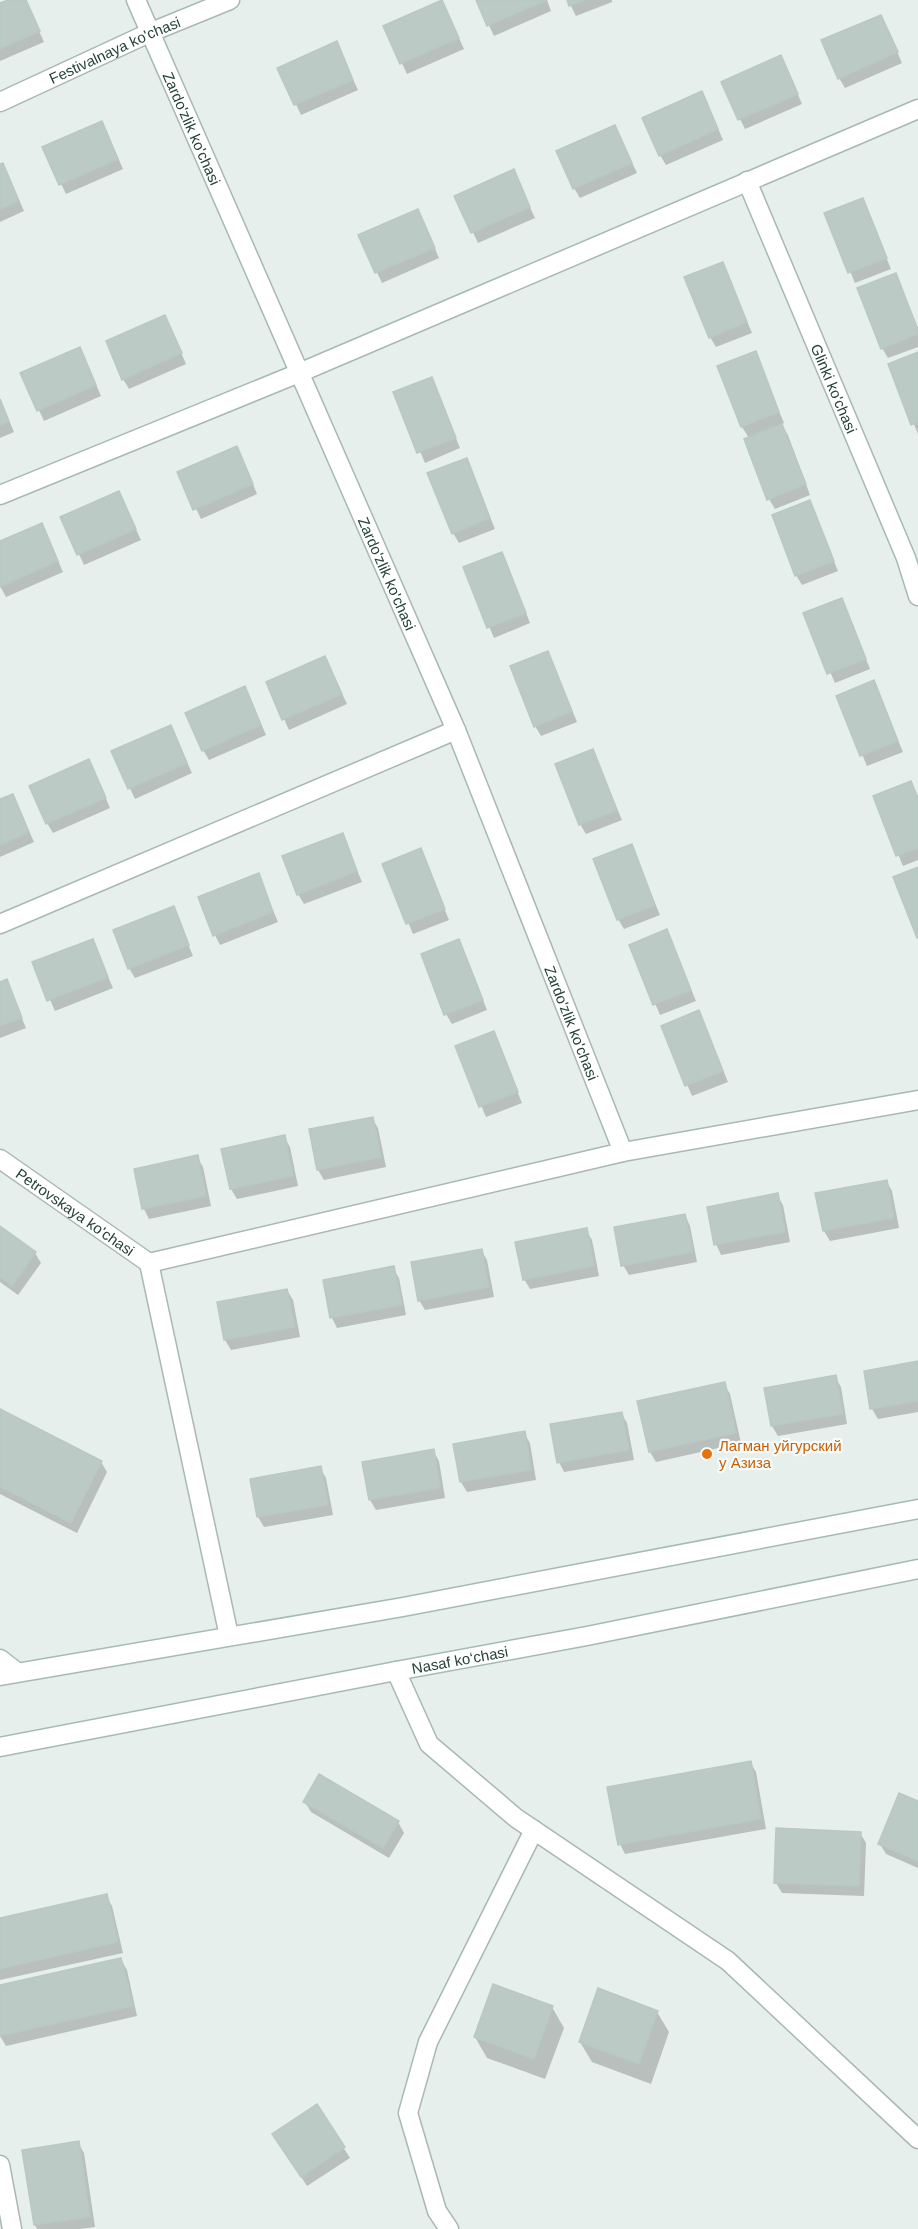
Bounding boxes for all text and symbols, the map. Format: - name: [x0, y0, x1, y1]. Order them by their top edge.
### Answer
- street label: Festivalnaya ko'chasi: [46, 13, 183, 87]
- street label: Zardo'zlik ko'chasi: [160, 69, 224, 187]
- street label: Glinki ko'chasi: [808, 341, 861, 436]
- street label: Zardo'zlik ko'chasi: [355, 514, 420, 632]
- street label: Zardo'zlik ko'chasi: [542, 963, 602, 1083]
- street label: Petrovskaya ko'chasi: [13, 1164, 138, 1259]
- place label: Лагман уйгурский у Азиза: [719, 1437, 842, 1471]
- marker: Лагман уйгурский у Азиза: [700, 1447, 714, 1461]
- street label: Nasaf ko‘chasi: [410, 1642, 509, 1676]

